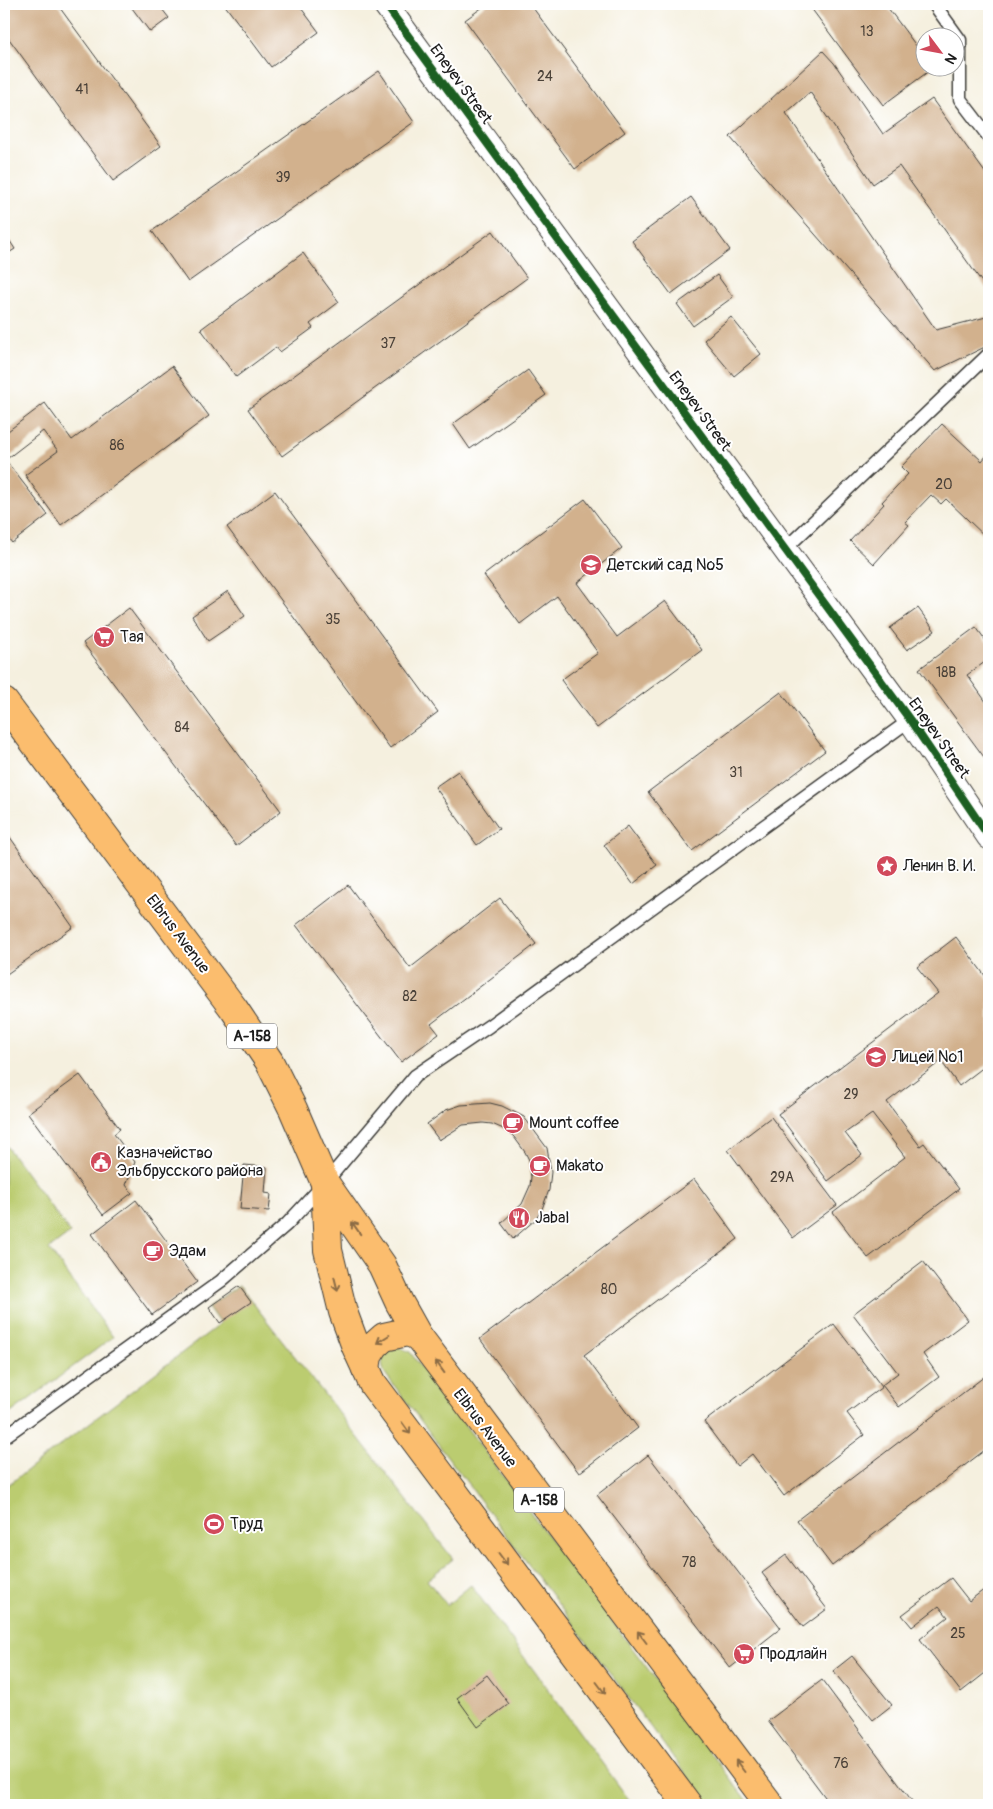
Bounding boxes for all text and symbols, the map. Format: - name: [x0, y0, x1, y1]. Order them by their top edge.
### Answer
- house number: 13: [860, 23, 874, 40]
- north arrow: [916, 28, 966, 78]
- street label: Eneyev Street: [425, 40, 497, 128]
- text: N: [941, 50, 960, 67]
- house number: 24: [537, 68, 553, 85]
- house number: 41: [75, 81, 89, 98]
- house number: 39: [275, 169, 291, 186]
- house number: 37: [380, 335, 396, 352]
- street label: Eneyev Street: [664, 367, 736, 455]
- house number: 86: [109, 437, 125, 454]
- house number: 20: [935, 476, 953, 493]
- school or university icon: Детский сад №5: [579, 553, 603, 577]
- place label: Детский сад №5: [606, 555, 724, 575]
- house number: 35: [325, 611, 341, 628]
- supermarket icon: Тая: [92, 625, 116, 649]
- place label: Тая: [120, 627, 144, 647]
- house number: 18В: [936, 664, 956, 681]
- street label: Eneyev Street: [904, 694, 974, 783]
- house number: 84: [174, 719, 190, 736]
- house number: 31: [729, 764, 743, 781]
- place icon: Ленин В. И.: [875, 854, 899, 878]
- place label: Ленин В. И.: [902, 856, 976, 876]
- street label: Elbrus Avenue: [142, 891, 214, 977]
- house number: 82: [403, 988, 418, 1005]
- road number: А-158: [227, 1024, 277, 1048]
- school or university icon: Лицей №1: [864, 1045, 888, 1069]
- place label: Лицей №1: [891, 1047, 963, 1067]
- house number: 29: [843, 1086, 859, 1103]
- cafe icon: Mount coffee: [501, 1111, 525, 1135]
- place label: Mount coffee: [529, 1113, 619, 1133]
- place label: Казначейство Эльбрусского района: [117, 1143, 263, 1181]
- public building icon: Казначейство Эльбрусского района: [89, 1150, 113, 1174]
- cafe icon: Мakato: [528, 1154, 552, 1178]
- place label: Мakato: [556, 1156, 604, 1176]
- house number: 29А: [770, 1169, 794, 1186]
- restaurant icon: Jabal: [507, 1206, 531, 1230]
- place label: Jabal: [535, 1208, 569, 1228]
- one-way arrow: [351, 1221, 361, 1235]
- cafe icon: Эдам: [141, 1239, 165, 1263]
- place label: Эдам: [169, 1241, 206, 1261]
- one-way arrow: [332, 1275, 341, 1291]
- house number: 80: [601, 1281, 617, 1298]
- one-way arrow: [377, 1335, 391, 1345]
- one-way arrow: [435, 1360, 445, 1374]
- street label: Elbrus Avenue: [449, 1385, 521, 1471]
- one-way arrow: [401, 1421, 411, 1435]
- road number: А-158: [514, 1488, 564, 1512]
- sports icon: Труд: [202, 1512, 226, 1536]
- place label: Труд: [230, 1514, 263, 1534]
- one-way arrow: [498, 1552, 508, 1566]
- house number: 78: [682, 1554, 696, 1571]
- house number: 25: [950, 1625, 966, 1642]
- one-way arrow: [637, 1631, 648, 1644]
- supermarket icon: Продлайн: [732, 1642, 756, 1666]
- place label: Продлайн: [760, 1644, 827, 1664]
- one-way arrow: [596, 1681, 606, 1695]
- house number: 76: [833, 1755, 849, 1772]
- one-way arrow: [735, 1760, 746, 1773]

